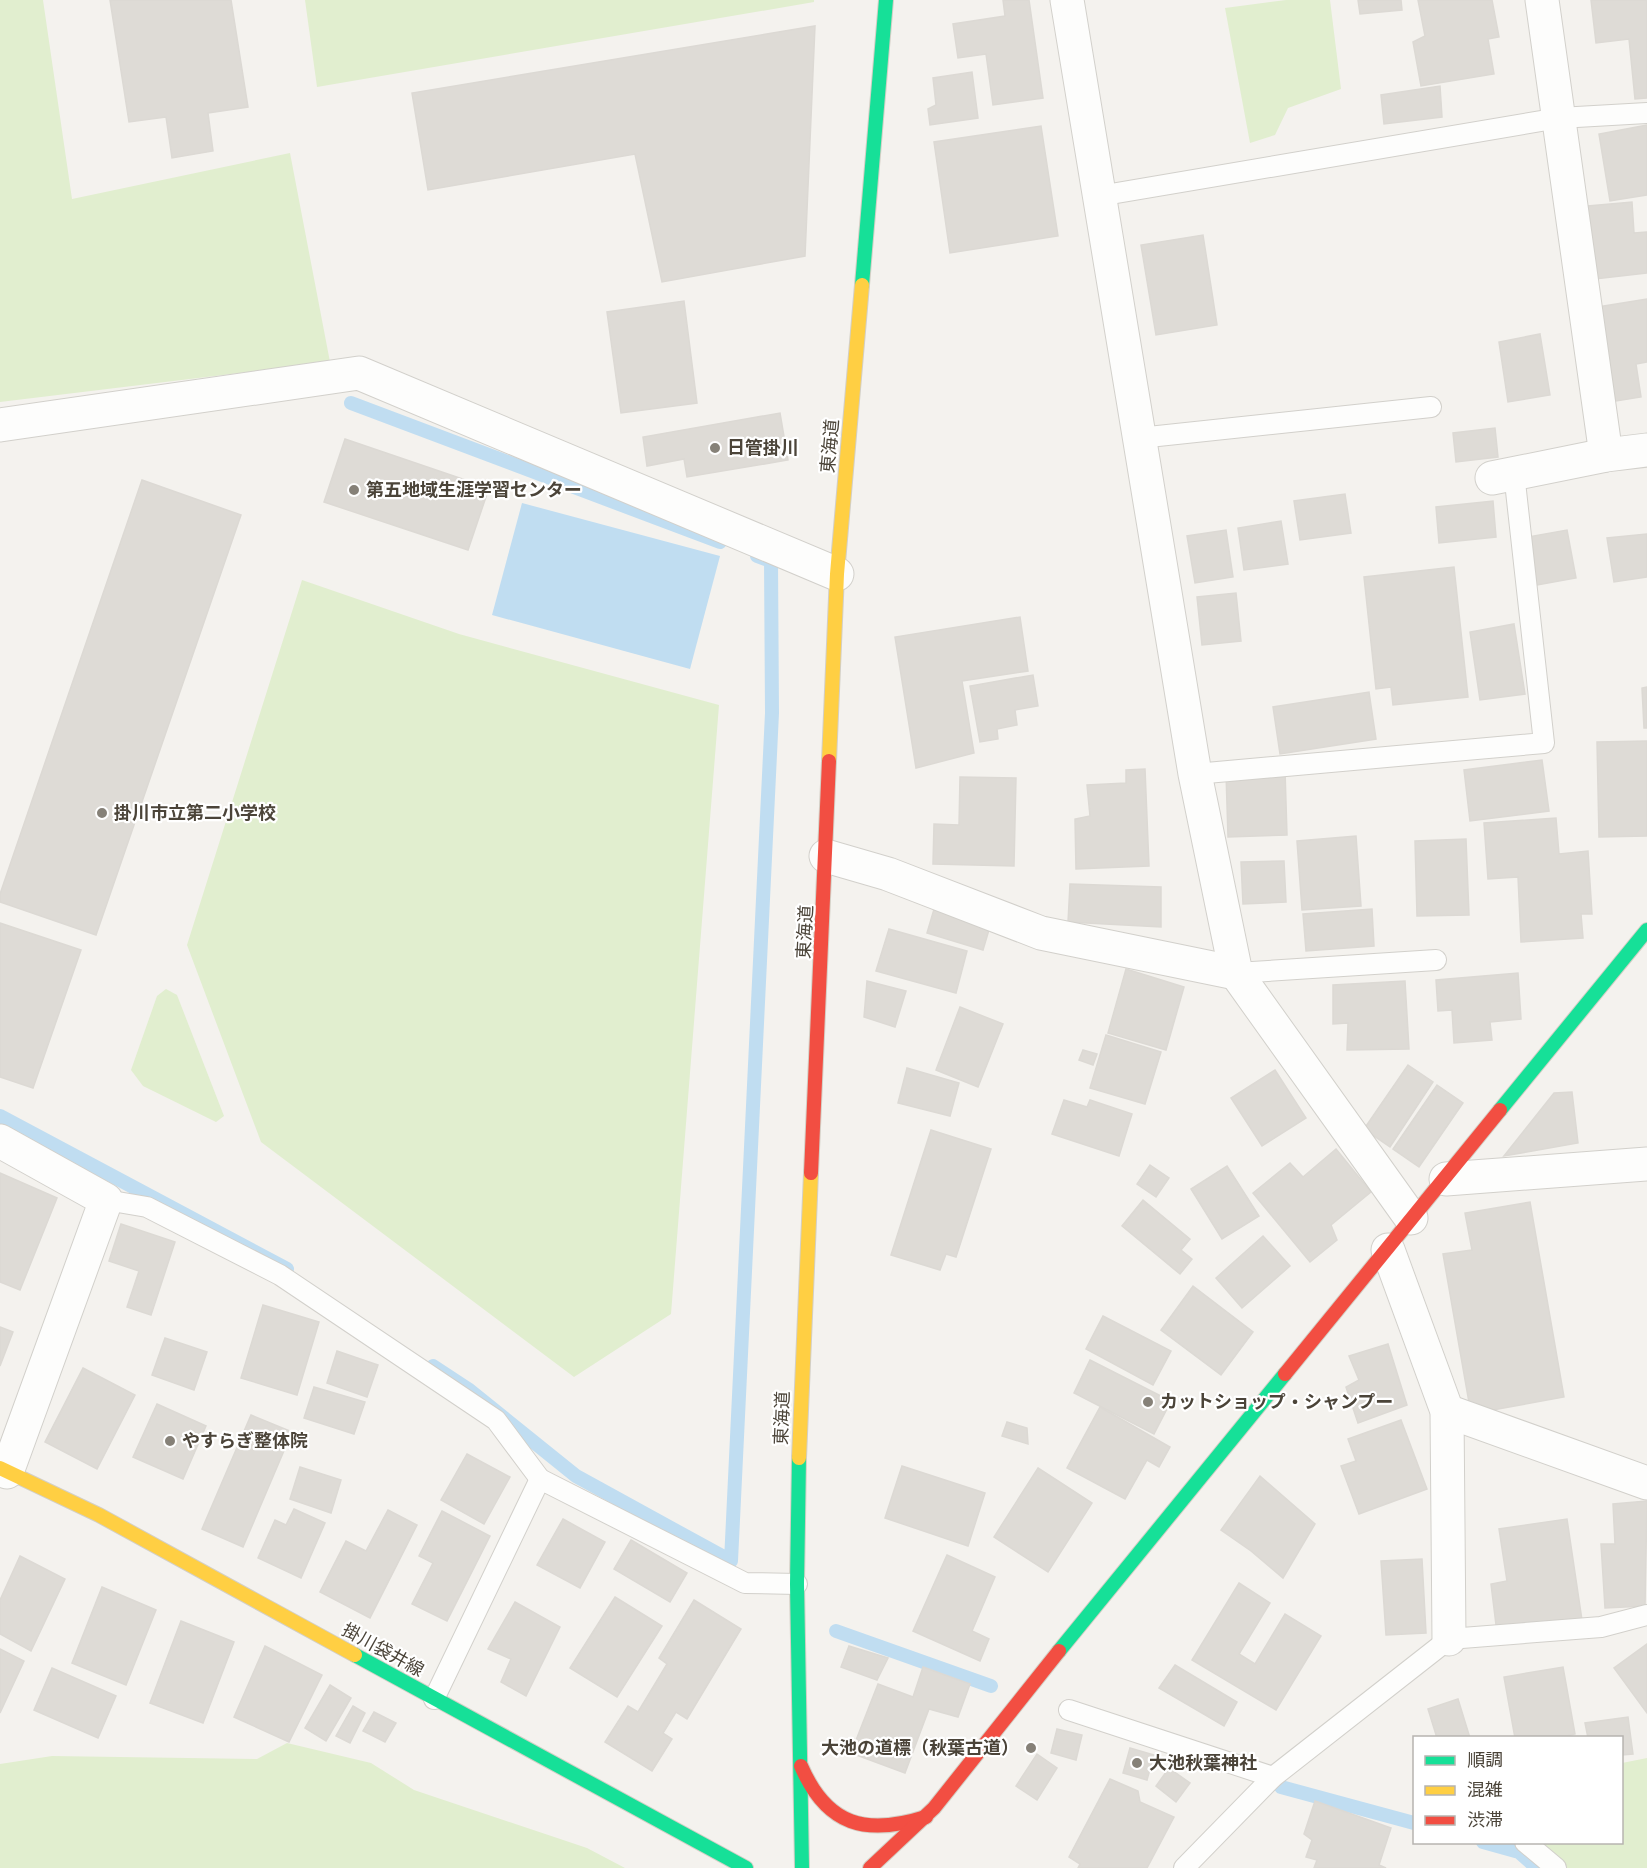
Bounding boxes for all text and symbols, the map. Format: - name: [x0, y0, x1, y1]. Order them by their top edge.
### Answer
- street label: 東海道: [817, 418, 843, 474]
- place label: 日管掛川: [727, 437, 799, 459]
- marker: 日管掛川: [708, 441, 722, 455]
- place label: 第五地域生涯学習センター: [366, 479, 582, 501]
- marker: 第五地域生涯学習センター: [347, 483, 361, 497]
- place label: 掛川市立第二小学校: [114, 802, 276, 824]
- marker: 掛川市立第二小学校: [95, 806, 109, 820]
- street label: 東海道: [793, 904, 817, 960]
- street label: 東海道: [770, 1391, 794, 1445]
- place label: カットショップ・シャンプー: [1160, 1391, 1393, 1413]
- marker: カットショップ・シャンプー: [1141, 1395, 1155, 1409]
- place label: やすらぎ整体院: [182, 1430, 308, 1452]
- marker: やすらぎ整体院: [163, 1434, 177, 1448]
- street label: 掛川袋井線: [338, 1619, 428, 1681]
- legend: [1413, 1736, 1623, 1844]
- place label: 大池の道標（秋葉古道）: [821, 1737, 1019, 1759]
- marker: 大池の道標（秋葉古道）: [1024, 1741, 1038, 1755]
- text: 順調: [1467, 1749, 1503, 1771]
- place label: 大池秋葉神社: [1149, 1752, 1257, 1774]
- marker: 大池秋葉神社: [1130, 1756, 1144, 1770]
- text: 混雑: [1467, 1779, 1503, 1801]
- text: 渋滞: [1467, 1809, 1503, 1831]

